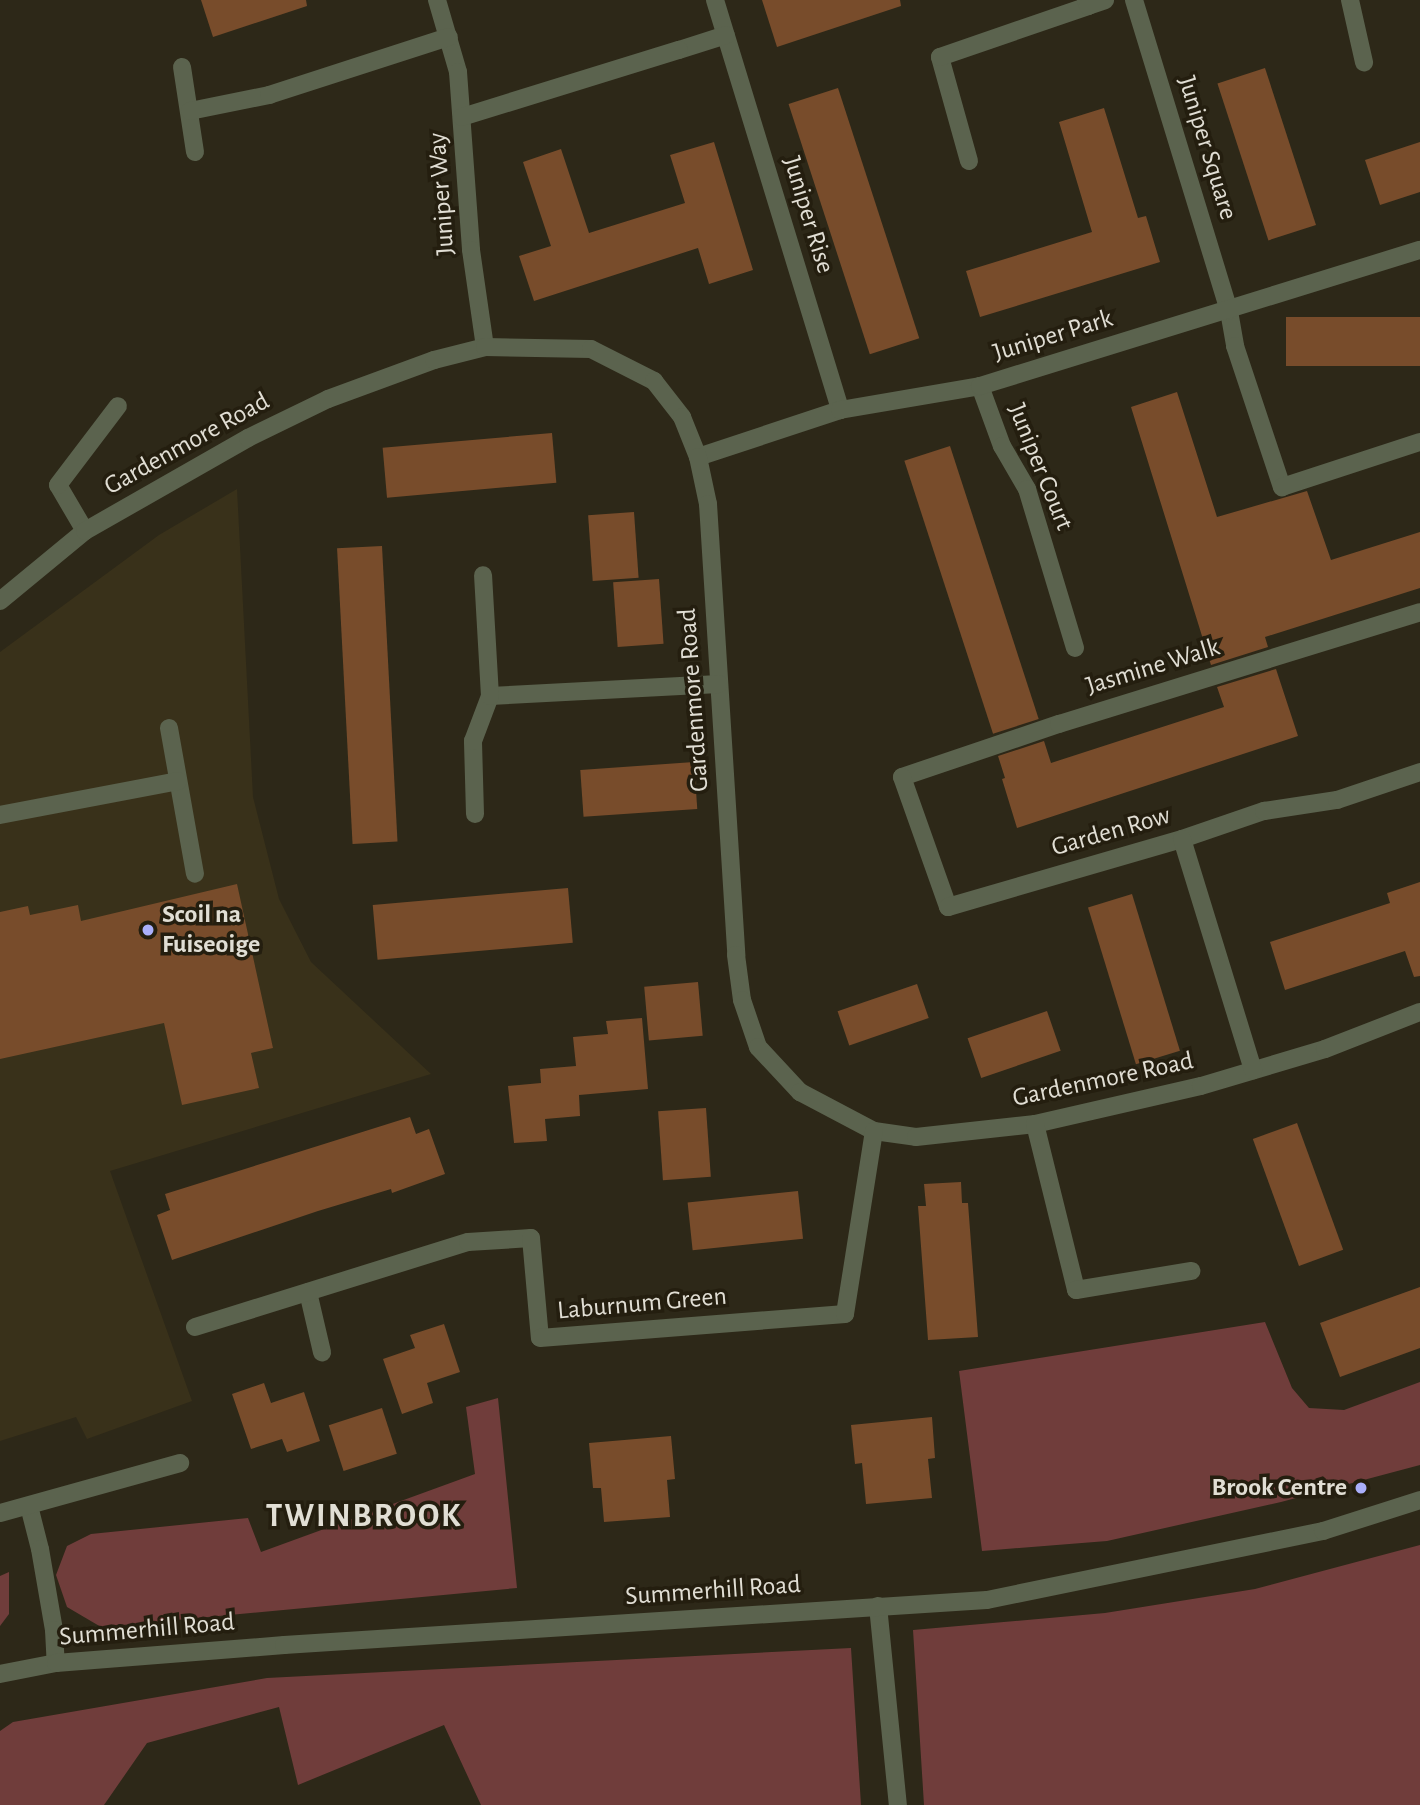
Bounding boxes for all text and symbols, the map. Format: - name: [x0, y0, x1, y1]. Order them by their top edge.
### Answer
- street label: Juniper Square: [1170, 72, 1244, 224]
- street label: Juniper Way: [422, 132, 462, 256]
- street label: Juniper Rise: [775, 153, 841, 277]
- street label: Juniper Park: [989, 303, 1117, 369]
- street label: Gardenmore Road: [99, 386, 275, 502]
- street label: Juniper Court: [1000, 399, 1080, 535]
- street label: Gardenmore Road: [672, 607, 716, 793]
- street label: Jasmine Walk: [1082, 632, 1224, 702]
- street label: Garden Row: [1048, 800, 1174, 864]
- place label: Scoil na Fuiseoige: [162, 899, 260, 960]
- marker: Scoil na Fuiseoige: [140, 922, 156, 938]
- street label: Gardenmore Road: [1010, 1046, 1196, 1114]
- street label: Laburnum Green: [556, 1281, 728, 1327]
- place label: Brook Centre: [1211, 1472, 1347, 1504]
- marker: Brook Centre: [1353, 1480, 1369, 1496]
- district label: TWINBROOK: [267, 1497, 461, 1537]
- street label: Summerhill Road: [624, 1569, 802, 1613]
- street label: Summerhill Road: [58, 1607, 236, 1653]

